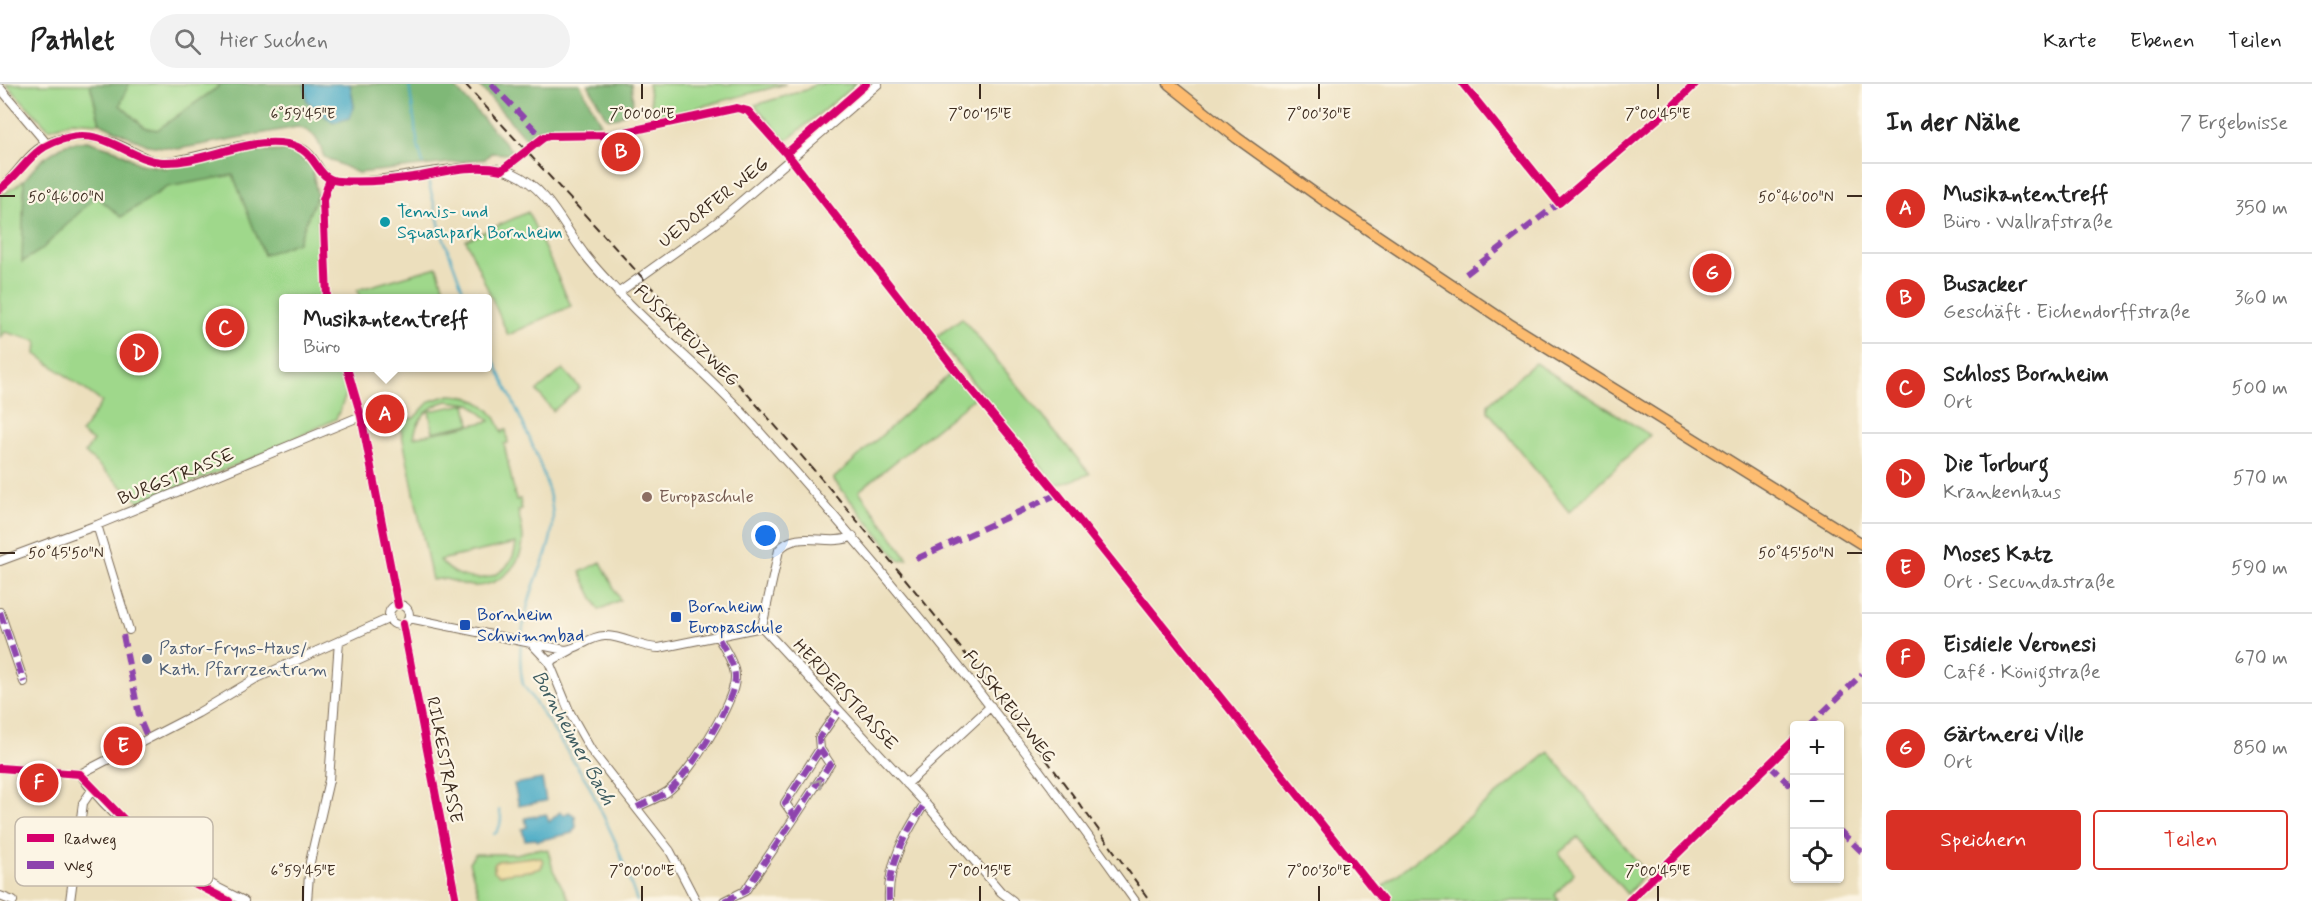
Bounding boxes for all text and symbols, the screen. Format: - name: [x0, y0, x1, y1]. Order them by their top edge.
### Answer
- search box: [150, 14, 570, 68]
- text: Pathlet: [30, 23, 114, 60]
- icon: search: [171, 25, 204, 58]
- text: Hier suchen: [219, 27, 328, 55]
- text: Karte: [2043, 27, 2097, 55]
- text: Ebenen: [2130, 27, 2195, 55]
- text: Teilen: [2228, 27, 2282, 55]
- text: 6°59'45"E: [271, 105, 336, 125]
- text: 7°00'00"E: [609, 105, 675, 125]
- text: 7°00'15"E: [948, 105, 1012, 125]
- text: 7°00'30"E: [1287, 105, 1351, 125]
- text: 7°00'45"E: [1625, 105, 1691, 125]
- text: In der Nähe: [1886, 106, 2020, 140]
- text: 7 Ergebnisse: [2180, 110, 2288, 137]
- pin: B: [602, 130, 640, 174]
- street label: UEDORFER WEG: [654, 152, 774, 254]
- text: Musikantentreff: [1943, 181, 2108, 209]
- text: 50°46'00"N: [28, 188, 104, 208]
- text: 50°46'00"N: [1758, 188, 1834, 208]
- text: A: [1899, 195, 1912, 222]
- text: 350 m: [2235, 195, 2288, 222]
- place label: Tennis- und Squashpark Bornheim: [397, 200, 563, 245]
- text: Büro · Wallrafstraße: [1943, 209, 2113, 236]
- marker: Tennis- und Squashpark Bornheim: [378, 215, 392, 229]
- pin: G: [1692, 250, 1732, 296]
- text: Busacker: [1943, 271, 2027, 299]
- street label: FUSSKREUZWEG: [628, 280, 744, 392]
- text: B: [1899, 285, 1912, 312]
- text: 360 m: [2235, 285, 2288, 312]
- popup: [279, 294, 492, 372]
- text: Geschäft · Eichendorffstraße: [1943, 299, 2191, 326]
- pin: C: [206, 306, 244, 350]
- text: Musikantentreff: [303, 306, 468, 334]
- pin: D: [120, 330, 158, 376]
- text: Büro: [303, 334, 341, 361]
- text: Schloss Bornheim: [1943, 361, 2109, 389]
- text: C: [1898, 375, 1913, 402]
- text: 500 m: [2231, 375, 2288, 402]
- text: Ort: [1943, 389, 1972, 416]
- pin: A: [366, 392, 404, 436]
- street label: BURGSTRASSE: [114, 443, 238, 511]
- text: Die Torburg: [1943, 451, 2049, 479]
- text: D: [1899, 465, 1912, 492]
- text: 570 m: [2233, 465, 2288, 492]
- text: Krankenhaus: [1943, 479, 2061, 506]
- place label: Europaschule: [659, 485, 754, 509]
- marker: Europaschule: [640, 490, 654, 504]
- your location: [751, 521, 780, 550]
- text: Moses Katz: [1943, 541, 2053, 569]
- text: 50°45'50"N: [28, 544, 104, 564]
- text: 50°45'50"N: [1758, 544, 1834, 564]
- text: E: [1900, 555, 1911, 582]
- text: 590 m: [2231, 555, 2288, 582]
- text: Ort · Secundastraße: [1943, 569, 2115, 596]
- place label: Bornheim Europaschule: [688, 595, 783, 640]
- place label: Bornheim Schwimmbad: [477, 603, 584, 648]
- marker: Bornheim Europaschule: [669, 610, 683, 624]
- marker: Bornheim Schwimmbad: [458, 618, 472, 632]
- text: Eisdiele Veronesi: [1943, 631, 2096, 659]
- street label: HERDERSTRASSE: [787, 634, 903, 756]
- place label: Pastor-Fryns-Haus/ Kath. Pfarrzentrum: [159, 637, 327, 682]
- text: F: [1900, 645, 1911, 672]
- text: 670 m: [2234, 645, 2288, 672]
- street label: FUSSKREUZWEG: [957, 646, 1061, 768]
- marker: Pastor-Fryns-Haus/ Kath. Pfarrzentrum: [140, 652, 154, 666]
- text: Café · Königstraße: [1943, 659, 2101, 686]
- water label: Bornheimer Bach: [525, 666, 621, 811]
- street label: RILKESTRASSE: [420, 695, 468, 825]
- map controls: [1790, 721, 1844, 883]
- button: +: [1790, 721, 1844, 775]
- text: Gärtnerei Ville: [1943, 721, 2084, 749]
- pin: E: [104, 724, 142, 768]
- text: G: [1899, 735, 1912, 762]
- text: 850 m: [2233, 735, 2288, 762]
- text: Ort: [1943, 749, 1972, 776]
- pin: F: [20, 760, 58, 806]
- button: −: [1790, 775, 1844, 829]
- one-way arrow: [811, 779, 822, 790]
- button: Speichern: [1886, 810, 2081, 870]
- button: Teilen: [2093, 810, 2288, 870]
- legend: [15, 817, 213, 886]
- text: Radweg: [64, 829, 116, 850]
- button: locate: [1790, 829, 1844, 883]
- text: Weg: [64, 856, 93, 878]
- text: 6°59'45"E: [271, 862, 336, 882]
- text: 7°00'00"E: [609, 862, 675, 882]
- text: 7°00'15"E: [948, 862, 1012, 882]
- text: 7°00'30"E: [1287, 862, 1351, 882]
- text: 7°00'45"E: [1625, 862, 1691, 882]

